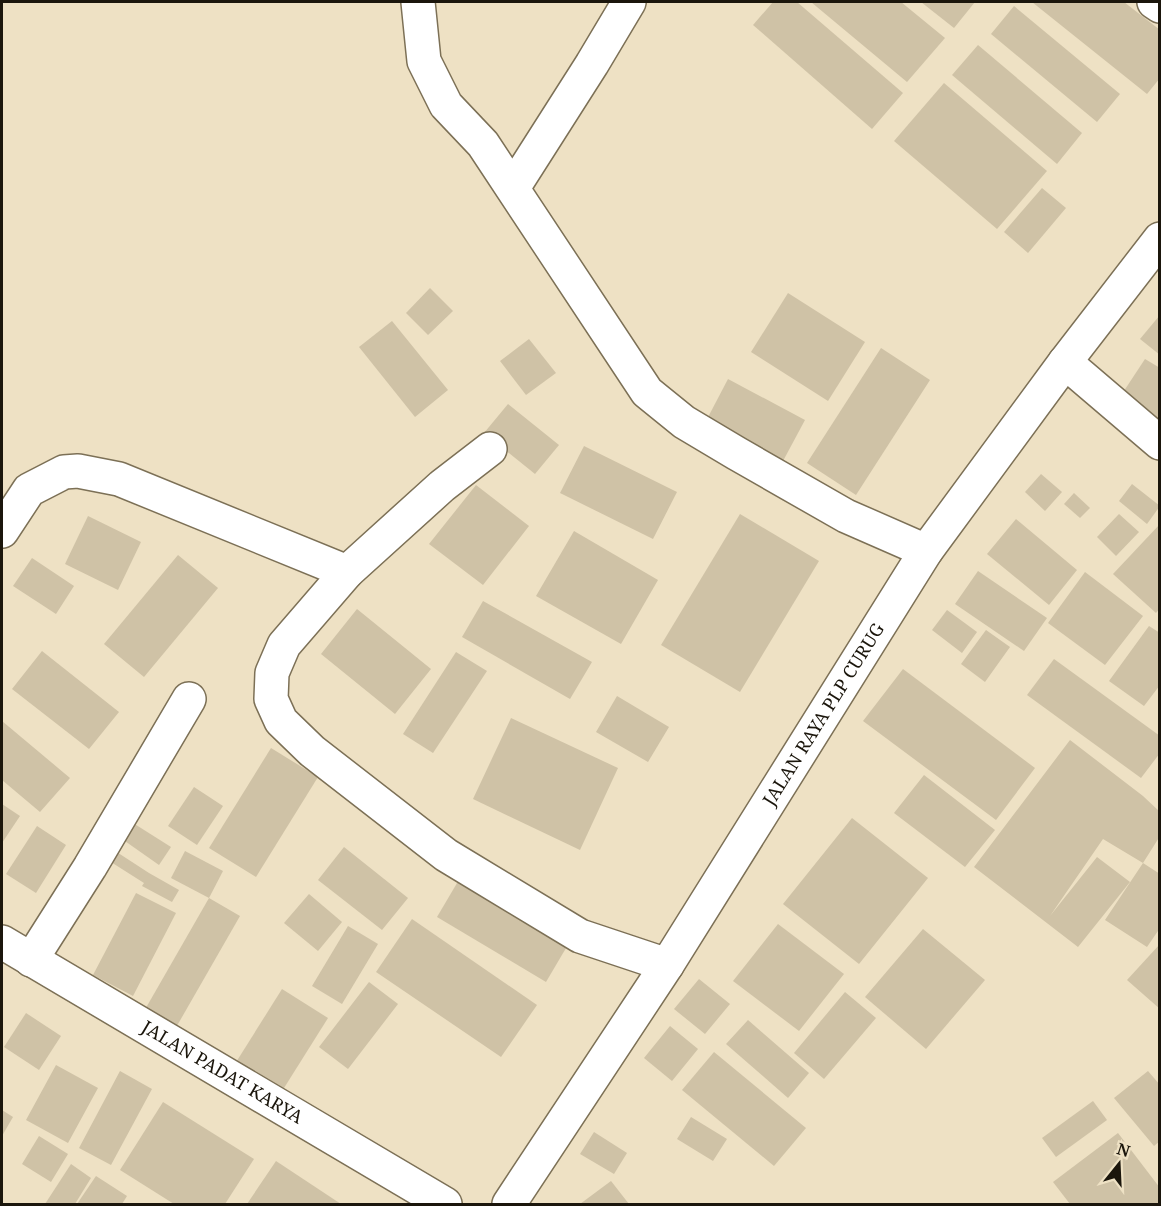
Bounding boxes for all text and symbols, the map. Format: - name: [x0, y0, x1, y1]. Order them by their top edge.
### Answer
- street label: JALAN RAYA PLP CURUG: [756, 618, 889, 811]
- street label: JALAN PADAT KARYA: [137, 1014, 308, 1129]
- north arrow: [1089, 1134, 1149, 1194]
- text: N: [1114, 1137, 1133, 1162]

